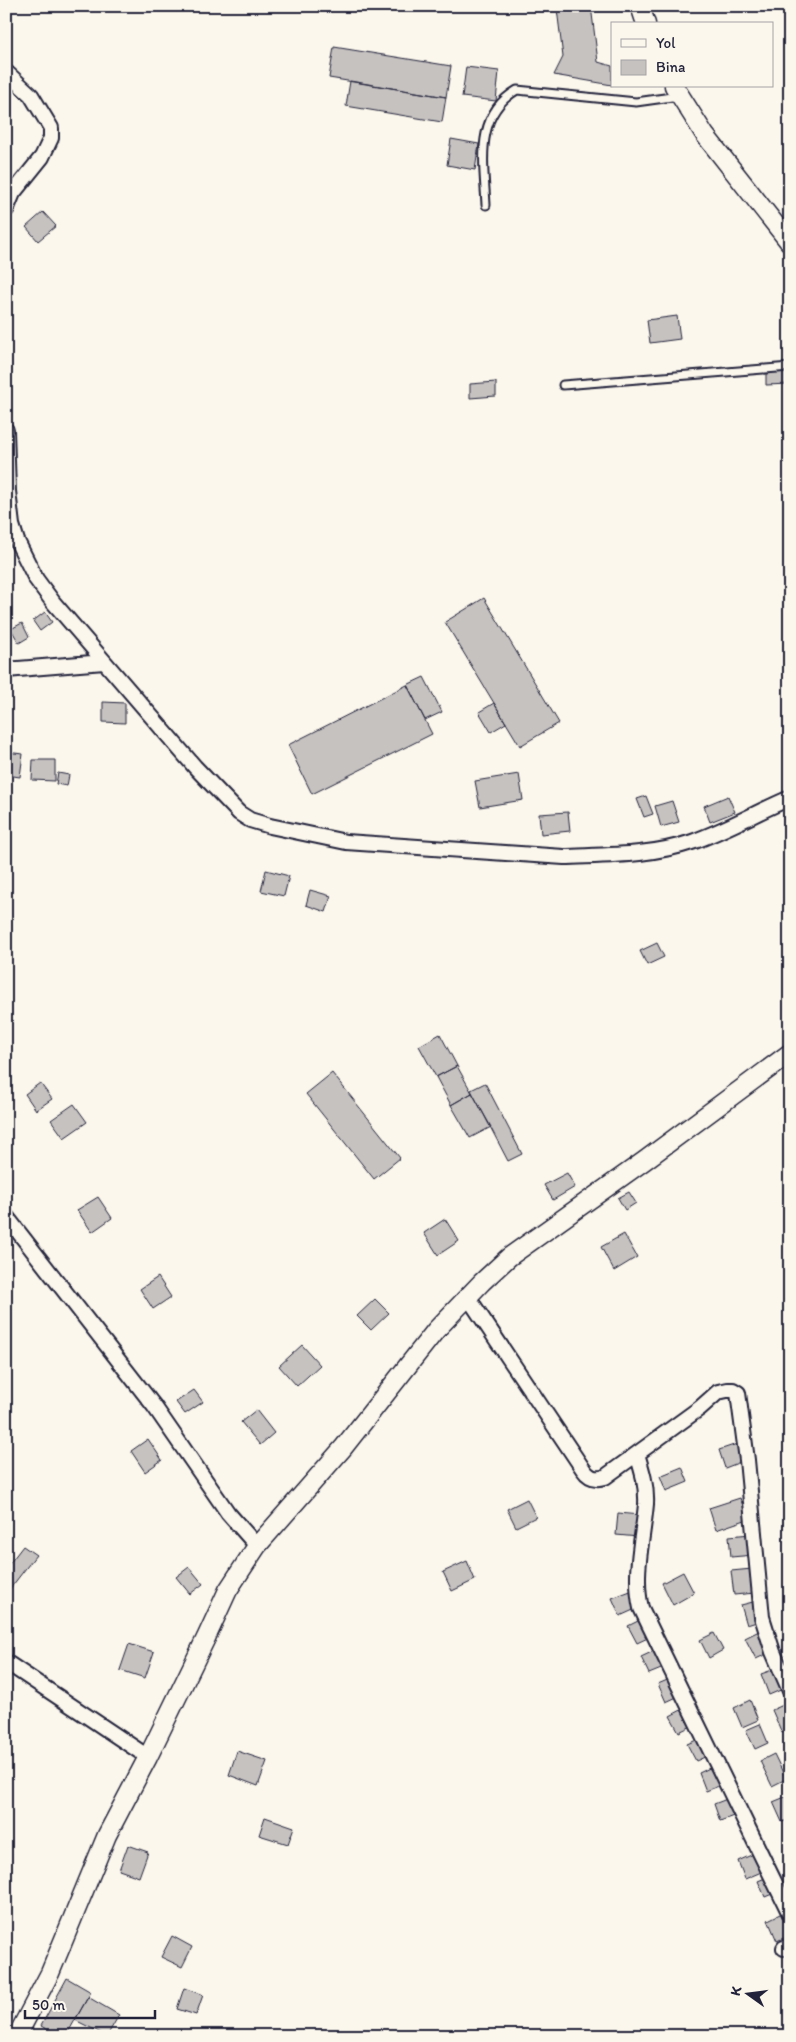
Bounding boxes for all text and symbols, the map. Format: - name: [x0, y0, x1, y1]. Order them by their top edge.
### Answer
- legend: [611, 22, 774, 88]
- text: Yol: [656, 34, 676, 52]
- text: Bina: [656, 58, 686, 76]
- north arrow: [724, 1970, 774, 2020]
- text: K: [727, 1984, 745, 1997]
- scale bar: [25, 1987, 155, 2019]
- text: 50 m: [32, 1996, 65, 2014]

